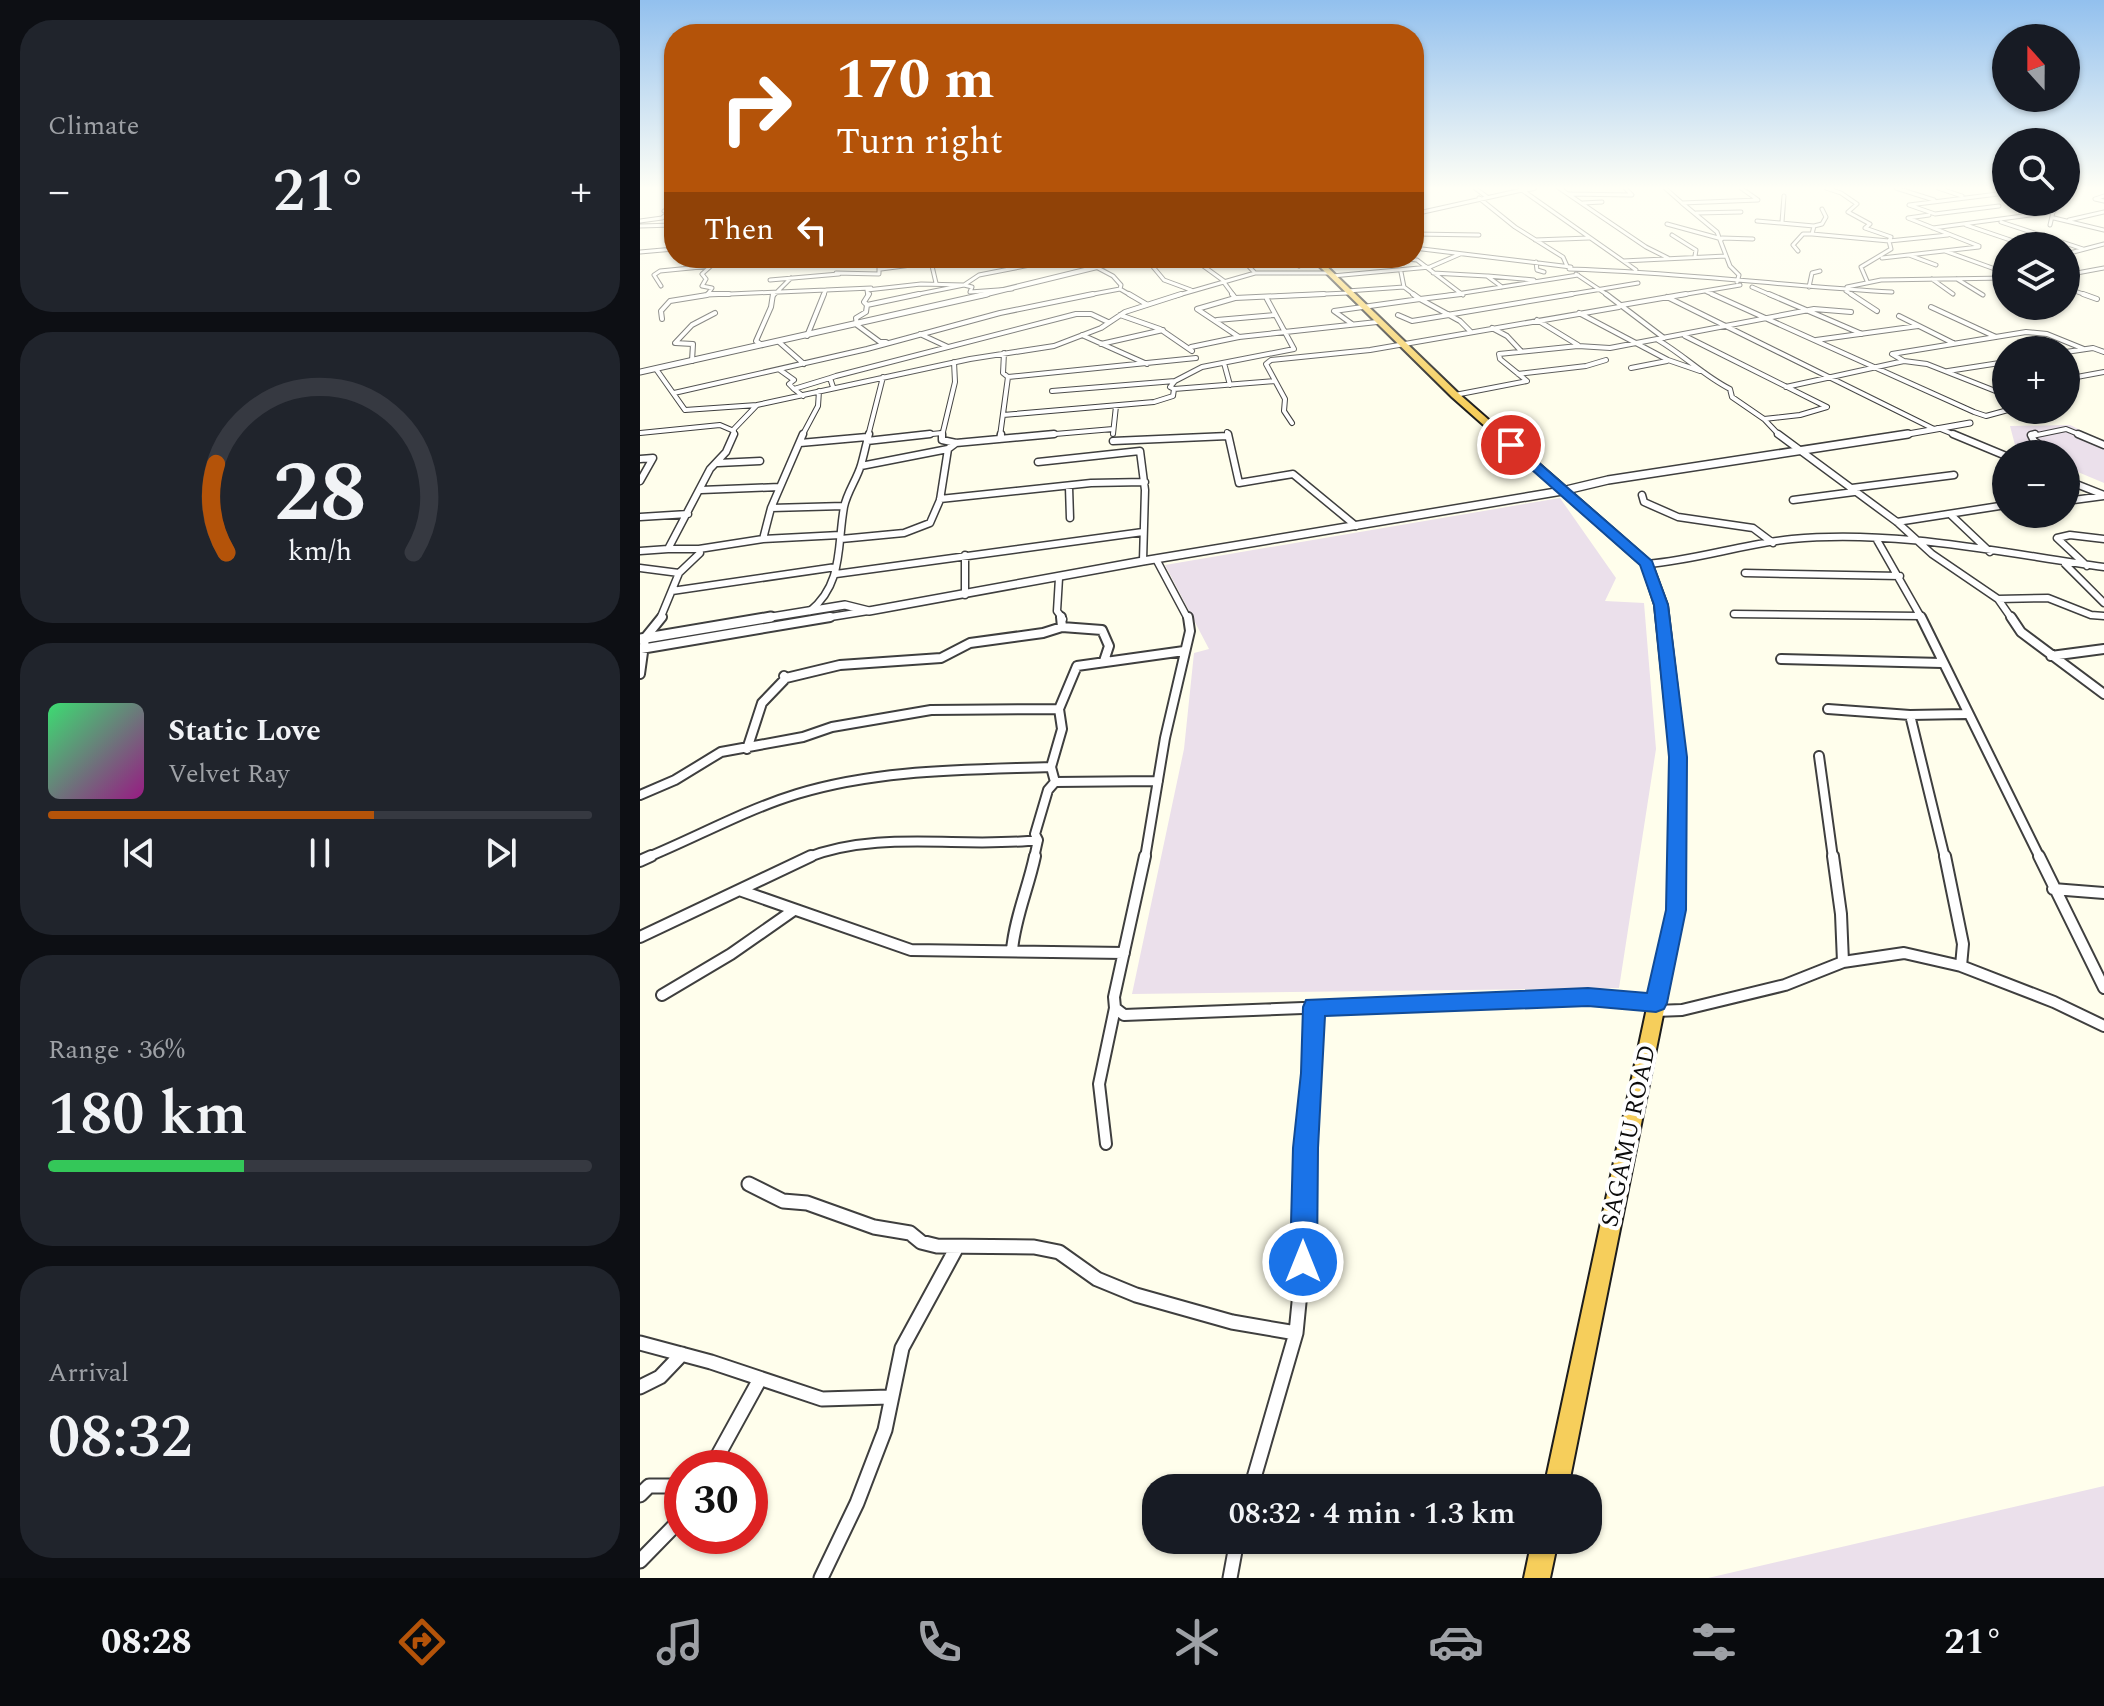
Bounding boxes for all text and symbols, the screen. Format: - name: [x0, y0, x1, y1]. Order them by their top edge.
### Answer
- north arrow: [1992, 24, 2080, 112]
- map controls: [1992, 24, 2080, 528]
- text: 170 m: [836, 38, 995, 123]
- icon: right: [704, 56, 808, 160]
- text: Climate: [48, 106, 139, 146]
- text: Turn right: [836, 115, 1003, 170]
- button: search: [1992, 128, 2080, 216]
- text: 21°: [273, 146, 367, 238]
- text: −: [48, 158, 70, 225]
- text: +: [570, 158, 592, 225]
- text: Then: [704, 207, 774, 253]
- icon: left: [790, 208, 834, 252]
- button: layers: [1992, 232, 2080, 320]
- button: +: [1992, 336, 2080, 424]
- pin: [1477, 411, 1545, 479]
- icon: arrive: [1489, 423, 1533, 467]
- text: 28: [273, 431, 367, 558]
- button: −: [1992, 440, 2080, 528]
- text: km/h: [288, 531, 352, 574]
- text: Static Love: [168, 708, 321, 754]
- text: Velvet Ray: [168, 754, 289, 794]
- icon: previous: [117, 831, 161, 875]
- icon: pause: [298, 831, 342, 875]
- icon: next: [479, 831, 523, 875]
- text: Range · 36%: [48, 1030, 185, 1070]
- street label: SAGAMU ROAD: [1592, 1042, 1666, 1230]
- text: 180 km: [48, 1069, 248, 1161]
- position arrow: [1261, 1220, 1345, 1304]
- text: Arrival: [48, 1353, 129, 1393]
- text: 08:32: [48, 1392, 192, 1484]
- speed limit sign: 30: [664, 1450, 768, 1554]
- text: 08:32 · 4 min · 1.3 km: [1229, 1491, 1515, 1537]
- icon: directions: [394, 1614, 450, 1670]
- icon: music: [652, 1614, 708, 1670]
- icon: phone: [911, 1614, 967, 1670]
- icon: climate: [1169, 1614, 1225, 1670]
- icon: car: [1428, 1614, 1484, 1670]
- icon: filters: [1686, 1614, 1742, 1670]
- text: 08:28: [101, 1615, 192, 1670]
- text: 21°: [1944, 1615, 2003, 1670]

